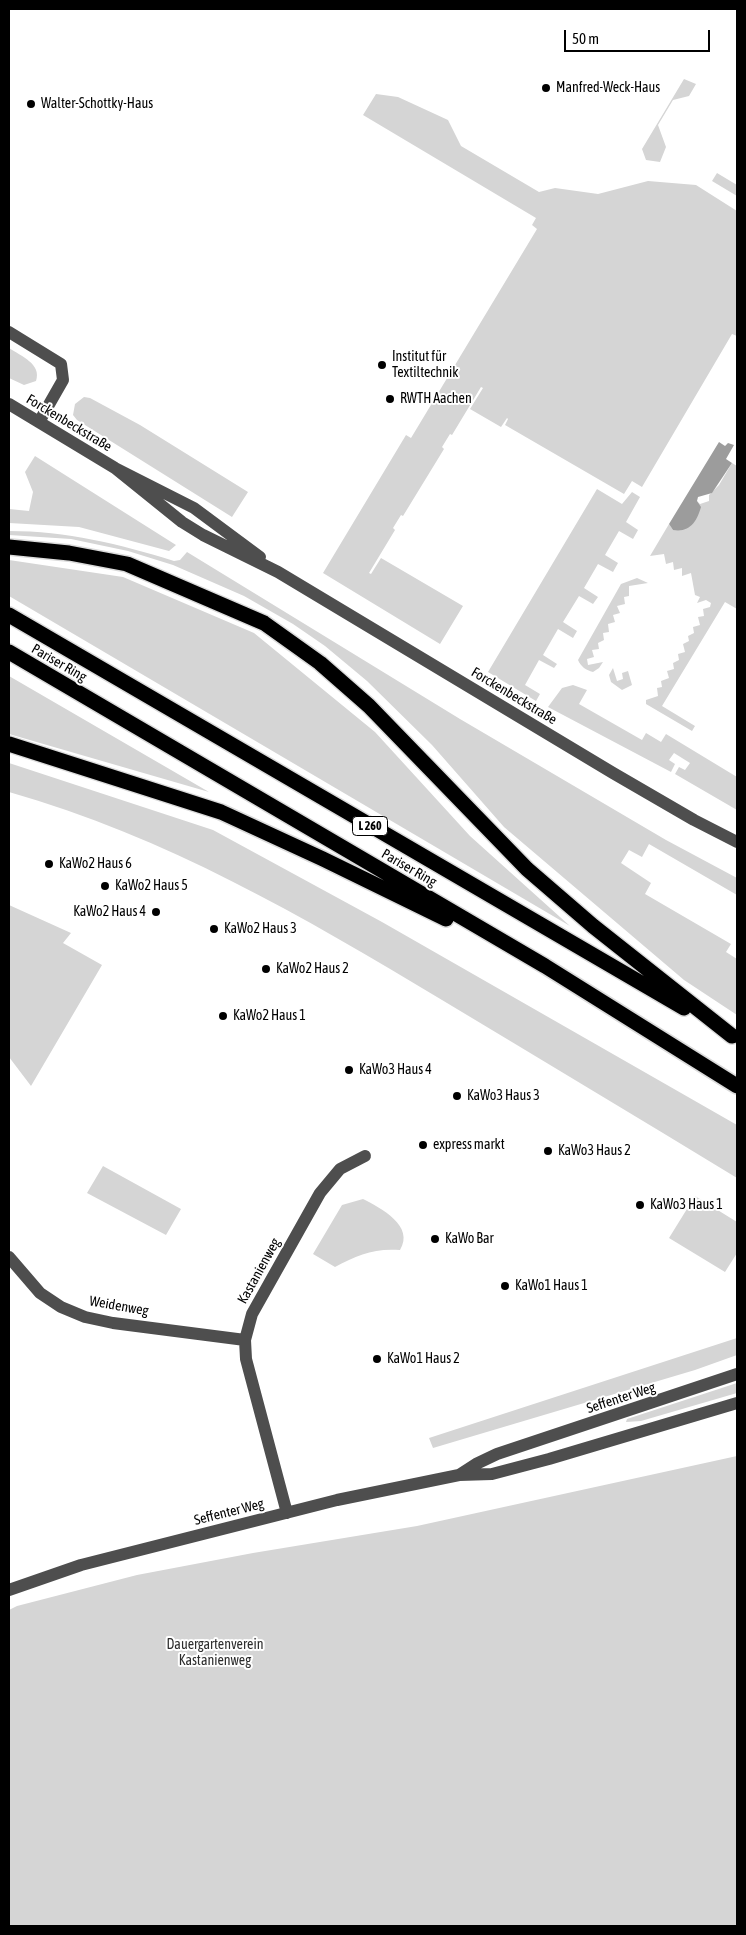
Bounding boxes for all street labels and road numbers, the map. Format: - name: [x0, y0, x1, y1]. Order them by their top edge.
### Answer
- street label: Forckenbeckstraße: [23, 391, 115, 455]
- street label: Pariser Ring: [28, 641, 90, 685]
- street label: Forckenbeckstraße: [468, 664, 560, 728]
- road number: L 260: [352, 816, 388, 836]
- street label: Pariser Ring: [378, 846, 440, 890]
- street label: Kastanienweg: [234, 1235, 284, 1307]
- street label: Weidenweg: [88, 1293, 150, 1319]
- street label: Seffenter Weg: [584, 1379, 658, 1417]
- street label: Seffenter Weg: [192, 1495, 266, 1529]

